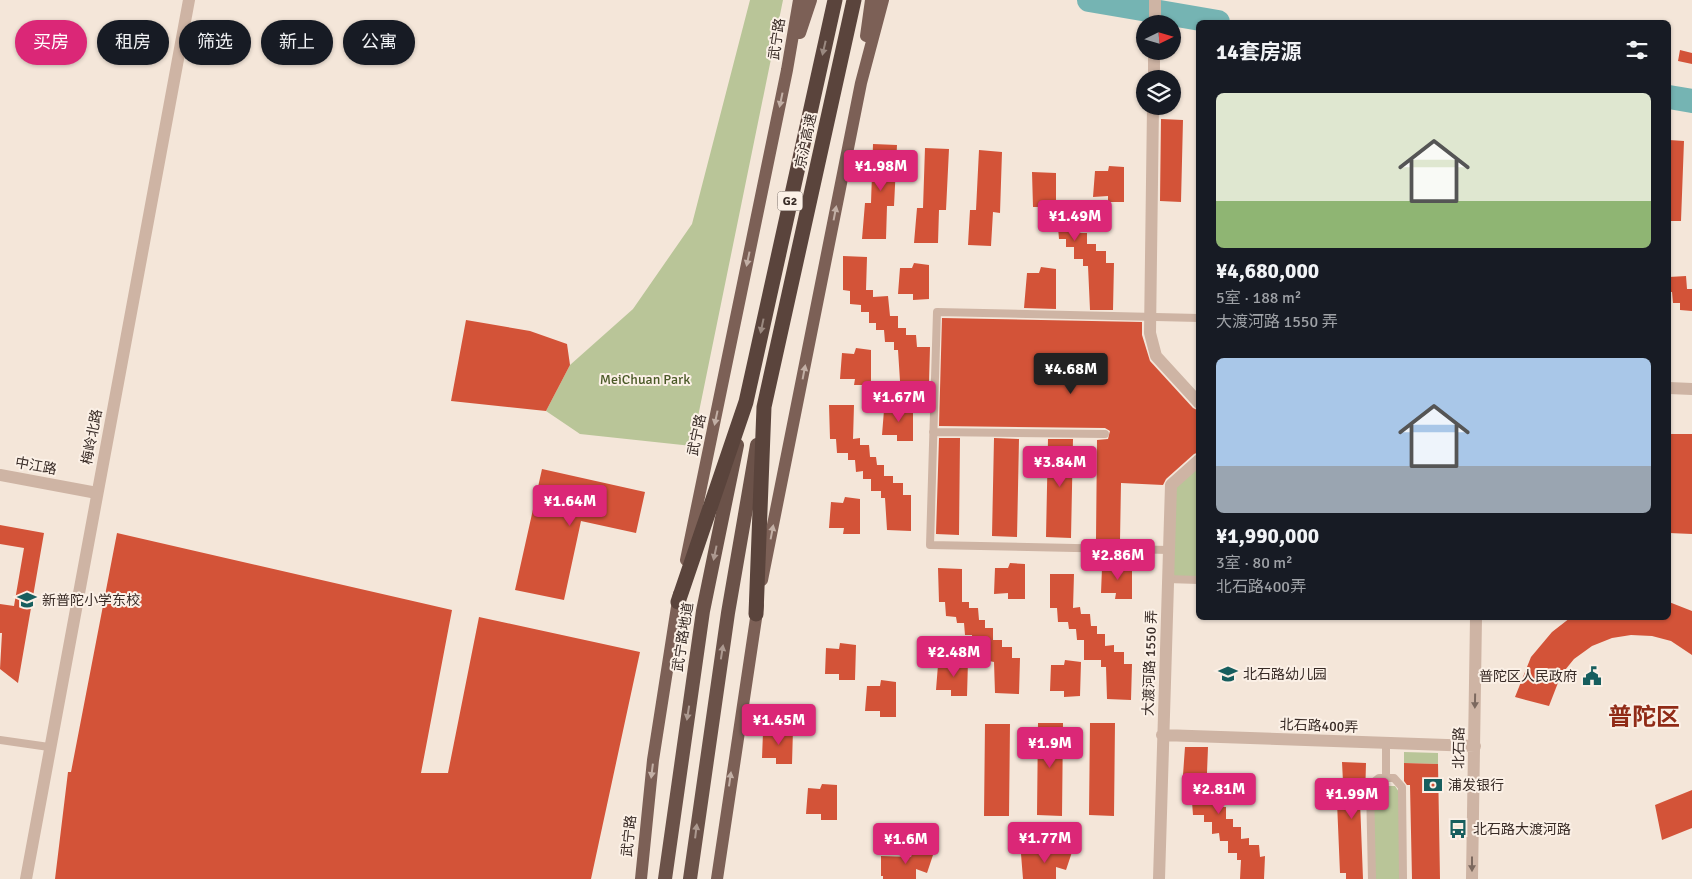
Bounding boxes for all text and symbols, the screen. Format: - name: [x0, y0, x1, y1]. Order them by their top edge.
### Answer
- north arrow: [1136, 15, 1181, 60]
- map controls: [1136, 15, 1181, 115]
- street label: 武宁路: [765, 17, 789, 61]
- chip: 买房: [15, 20, 87, 65]
- chip: 租房: [97, 20, 169, 65]
- chip: 筛选: [179, 20, 251, 65]
- chip: 新上: [261, 20, 333, 65]
- chip: 公寓: [343, 20, 415, 65]
- icon: filters: [1623, 36, 1651, 64]
- text: 14套房源: [1216, 39, 1302, 65]
- one-way arrow: [820, 40, 828, 55]
- button: layers: [1136, 70, 1181, 115]
- one-way arrow: [777, 92, 785, 107]
- street label: 京沪高速: [792, 112, 820, 170]
- icon: home: [1389, 126, 1479, 216]
- pin: ¥1.98M: [840, 150, 922, 192]
- text: ¥1.98M: [855, 156, 907, 176]
- road number: G2: [778, 192, 802, 210]
- pin: ¥1.49M: [1034, 200, 1116, 242]
- one-way arrow: [831, 205, 839, 220]
- text: ¥1.49M: [1049, 206, 1101, 226]
- one-way arrow: [744, 251, 752, 267]
- text: ¥4,680,000: [1216, 258, 1319, 284]
- text: 5室 · 188 m²: [1216, 288, 1301, 308]
- text: 大渡河路 1550 弄: [1216, 312, 1338, 332]
- one-way arrow: [758, 318, 766, 334]
- pin: ¥4.68M: [1030, 352, 1112, 395]
- text: ¥4.68M: [1045, 359, 1097, 379]
- one-way arrow: [800, 364, 808, 380]
- park label: MeiChuan Park: [600, 371, 690, 388]
- pin: ¥1.67M: [858, 380, 940, 423]
- text: ¥1.67M: [873, 387, 925, 407]
- icon: home: [1389, 391, 1479, 481]
- street label: 梅岭北路: [78, 408, 106, 466]
- one-way arrow: [711, 410, 719, 426]
- street label: 武宁路: [684, 413, 710, 457]
- pin: ¥3.84M: [1019, 446, 1101, 488]
- text: ¥3.84M: [1034, 452, 1086, 472]
- street label: 中江路: [14, 454, 58, 478]
- pin: ¥1.64M: [529, 484, 611, 527]
- text: ¥1.64M: [544, 491, 596, 511]
- text: ¥1,990,000: [1216, 523, 1319, 549]
- one-way arrow: [768, 524, 776, 539]
- pin: ¥2.86M: [1077, 538, 1159, 581]
- text: ¥2.86M: [1092, 545, 1144, 565]
- one-way arrow: [711, 546, 719, 561]
- text: 3室 · 80 m²: [1216, 553, 1293, 573]
- text: 北石路400弄: [1216, 577, 1306, 597]
- school or university icon: 新普陀小学东校: [16, 589, 38, 611]
- place label: 新普陀小学东校: [42, 592, 140, 609]
- street label: 武宁路地道: [669, 601, 697, 673]
- street label: 大渡河路 1550 弄: [1140, 610, 1160, 716]
- pin: ¥2.48M: [913, 636, 995, 678]
- text: ¥2.48M: [928, 642, 980, 662]
- one-way arrow: [718, 644, 726, 660]
- school or university icon: 北石路幼儿园: [1217, 663, 1239, 685]
- public building icon: 普陀区人民政府: [1581, 665, 1603, 687]
- place label: 北石路幼儿园: [1243, 666, 1327, 683]
- place label: 普陀区人民政府: [1479, 668, 1577, 685]
- one-way arrow: [1471, 693, 1479, 709]
- district label: 普陀区: [1608, 702, 1680, 732]
- pin: ¥1.45M: [738, 704, 820, 746]
- one-way arrow: [683, 706, 691, 722]
- text: ¥1.45M: [753, 710, 805, 730]
- street label: 北石路400弄: [1279, 716, 1359, 736]
- pin: ¥1.9M: [1015, 726, 1085, 769]
- street label: 北石路: [1450, 727, 1468, 769]
- text: ¥1.9M: [1028, 733, 1072, 753]
- one-way arrow: [648, 763, 656, 779]
- one-way arrow: [727, 770, 735, 786]
- pin: ¥2.81M: [1178, 772, 1260, 815]
- bank icon: 浦发银行: [1422, 774, 1444, 796]
- place label: 浦发银行: [1448, 777, 1504, 794]
- pin: ¥1.99M: [1311, 778, 1393, 820]
- text: ¥2.81M: [1193, 779, 1245, 799]
- text: ¥1.99M: [1326, 784, 1378, 804]
- street label: 武宁路: [618, 814, 640, 858]
- bus stop icon: 北石路大渡河路: [1447, 818, 1469, 840]
- place label: 北石路大渡河路: [1473, 821, 1571, 838]
- one-way arrow: [692, 822, 700, 838]
- pin: ¥1.6M: [871, 822, 941, 865]
- pin: ¥1.77M: [1004, 822, 1086, 864]
- text: ¥1.77M: [1019, 828, 1071, 848]
- text: ¥1.6M: [884, 829, 928, 849]
- one-way arrow: [1468, 856, 1476, 872]

